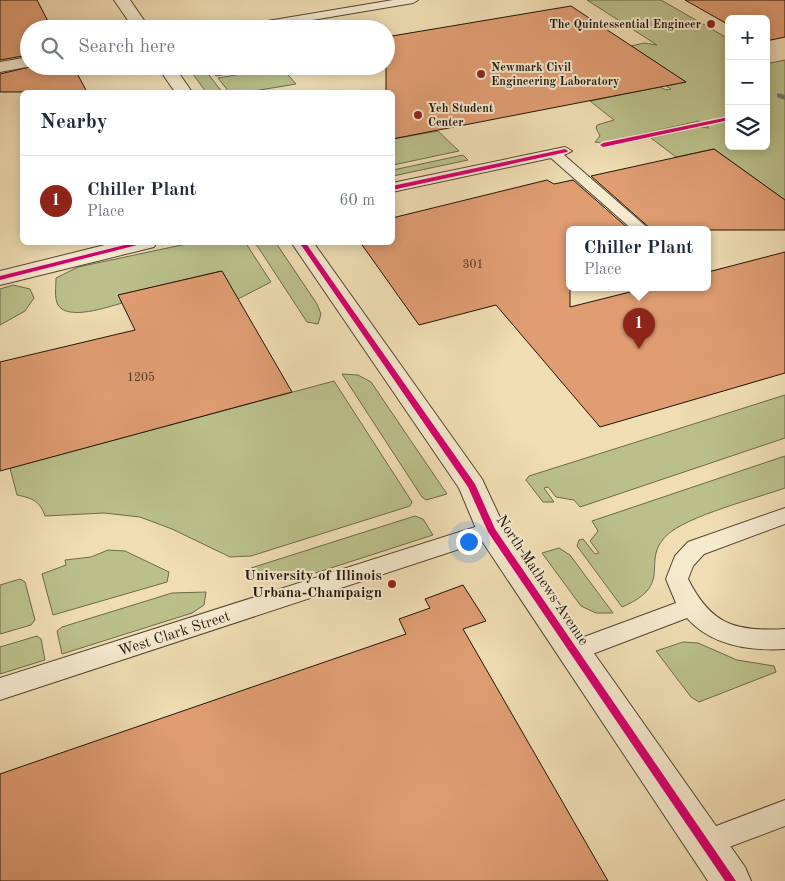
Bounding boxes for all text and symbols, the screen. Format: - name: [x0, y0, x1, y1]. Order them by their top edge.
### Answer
- map controls: [725, 15, 770, 150]
- button: +: [725, 15, 770, 60]
- marker: The Quintessential Engineer: [705, 18, 717, 30]
- place label: The Quintessential Engineer: [549, 19, 701, 31]
- search box: [20, 20, 395, 75]
- icon: search: [38, 34, 66, 62]
- text: Search here: [78, 38, 175, 57]
- button: −: [725, 60, 770, 105]
- place label: Newmark Civil Engineering Laboratory: [491, 62, 619, 88]
- marker: Newmark Civil Engineering Laboratory: [475, 68, 487, 80]
- place label: Yeh Student Center: [428, 103, 494, 129]
- button: layers: [725, 105, 770, 150]
- marker: Yeh Student Center: [412, 109, 424, 121]
- text: Nearby: [40, 112, 108, 133]
- text: Chiller Plant: [87, 181, 196, 200]
- text: 1: [51, 193, 61, 209]
- text: 60 m: [339, 193, 375, 209]
- text: Place: [87, 204, 124, 220]
- popup: [566, 226, 711, 291]
- text: Chiller Plant: [584, 239, 693, 258]
- house number: 301: [463, 259, 483, 271]
- text: Place: [584, 262, 621, 278]
- pin: 1: [623, 308, 655, 349]
- house number: 1205: [127, 371, 155, 384]
- street label: North Mathews Avenue: [493, 513, 591, 649]
- your location: [456, 529, 482, 555]
- place label: University of Illinois Urbana-Champaign: [244, 569, 382, 601]
- marker: University of Illinois Urbana-Champaign: [386, 578, 398, 590]
- street label: West Clark Street: [117, 609, 232, 660]

